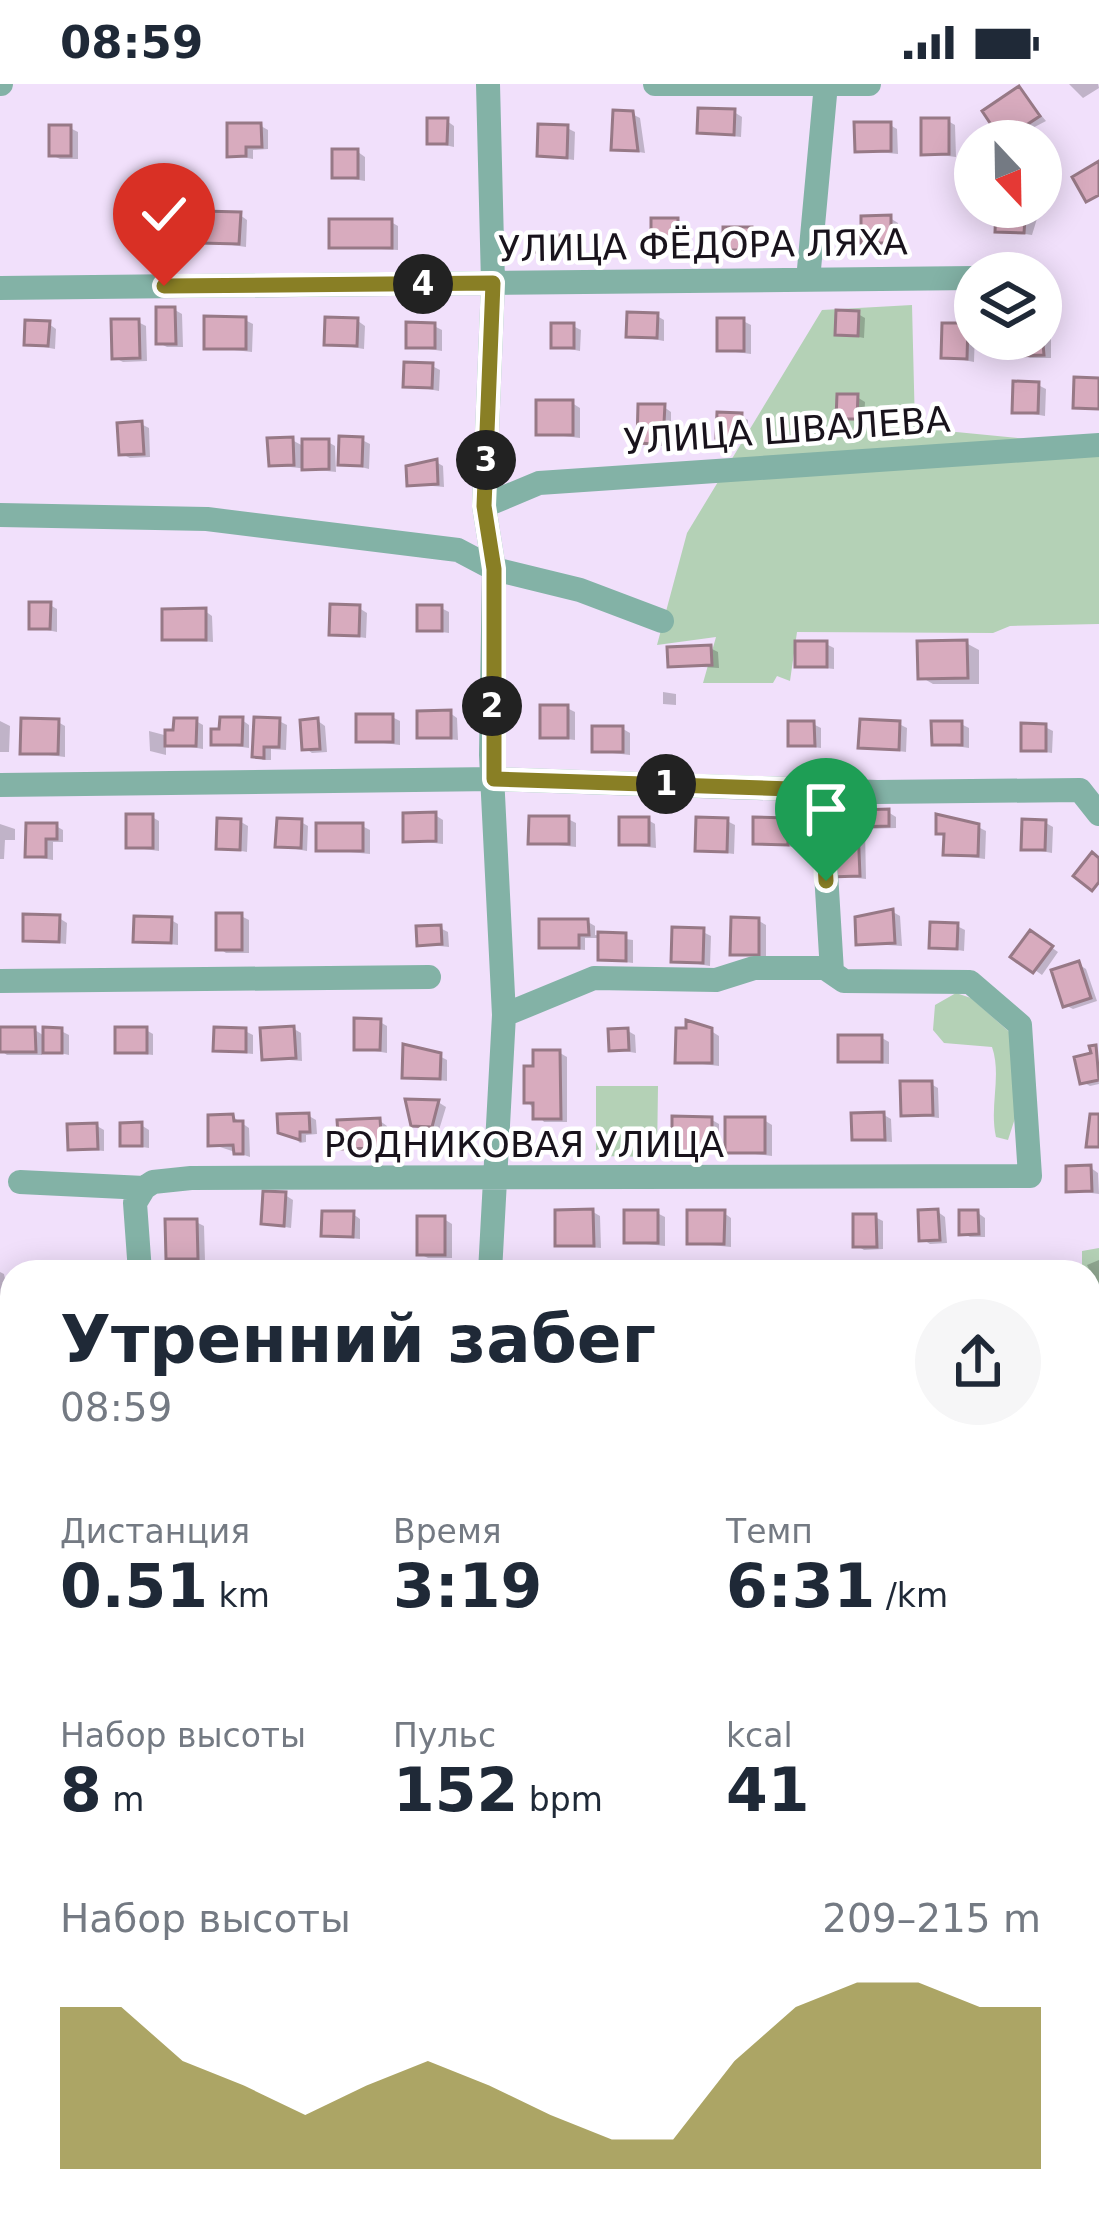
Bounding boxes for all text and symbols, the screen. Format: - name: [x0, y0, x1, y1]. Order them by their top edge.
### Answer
- text: 08:59: [60, 16, 203, 69]
- north arrow: [954, 120, 1062, 228]
- map controls: [954, 120, 1062, 360]
- pin: [113, 163, 215, 286]
- icon: check: [131, 181, 197, 247]
- street label: УЛИЦА ФЁДОРА ЛЯХА: [498, 221, 908, 270]
- button: layers: [954, 252, 1062, 360]
- pin: 4: [393, 254, 453, 314]
- text: 4: [412, 264, 434, 303]
- street label: УЛИЦА ШВАЛЕВА: [623, 399, 952, 462]
- pin: 3: [456, 430, 516, 490]
- text: 3: [475, 440, 497, 479]
- pin: 2: [462, 676, 522, 736]
- text: 2: [481, 686, 503, 725]
- pin: 1: [636, 754, 696, 814]
- pin: [775, 758, 877, 881]
- text: 1: [655, 764, 677, 803]
- icon: arrive: [793, 776, 859, 842]
- street label: РОДНИКОВАЯ УЛИЦА: [324, 1124, 725, 1165]
- button: share: [915, 1299, 1041, 1425]
- text: Утренний забег: [60, 1301, 656, 1378]
- text: 08:59: [60, 1385, 172, 1430]
- text: Дистанция: [60, 1512, 250, 1551]
- text: Время: [393, 1512, 502, 1551]
- text: Темп: [726, 1512, 813, 1551]
- text: 0.51: [60, 1551, 208, 1621]
- text: 3:19: [393, 1551, 542, 1621]
- text: 6:31: [726, 1551, 875, 1621]
- text: km: [208, 1576, 270, 1615]
- text: /km: [875, 1576, 948, 1615]
- text: Набор высоты: [60, 1716, 306, 1755]
- text: Пульс: [393, 1716, 496, 1755]
- text: kcal: [726, 1716, 793, 1755]
- text: 8: [60, 1755, 102, 1825]
- text: 152: [393, 1755, 518, 1825]
- text: 41: [726, 1755, 810, 1825]
- text: m: [102, 1780, 144, 1819]
- text: bpm: [518, 1780, 603, 1819]
- text: Набор высоты: [60, 1896, 351, 1941]
- text: 209–215 m: [822, 1896, 1041, 1941]

